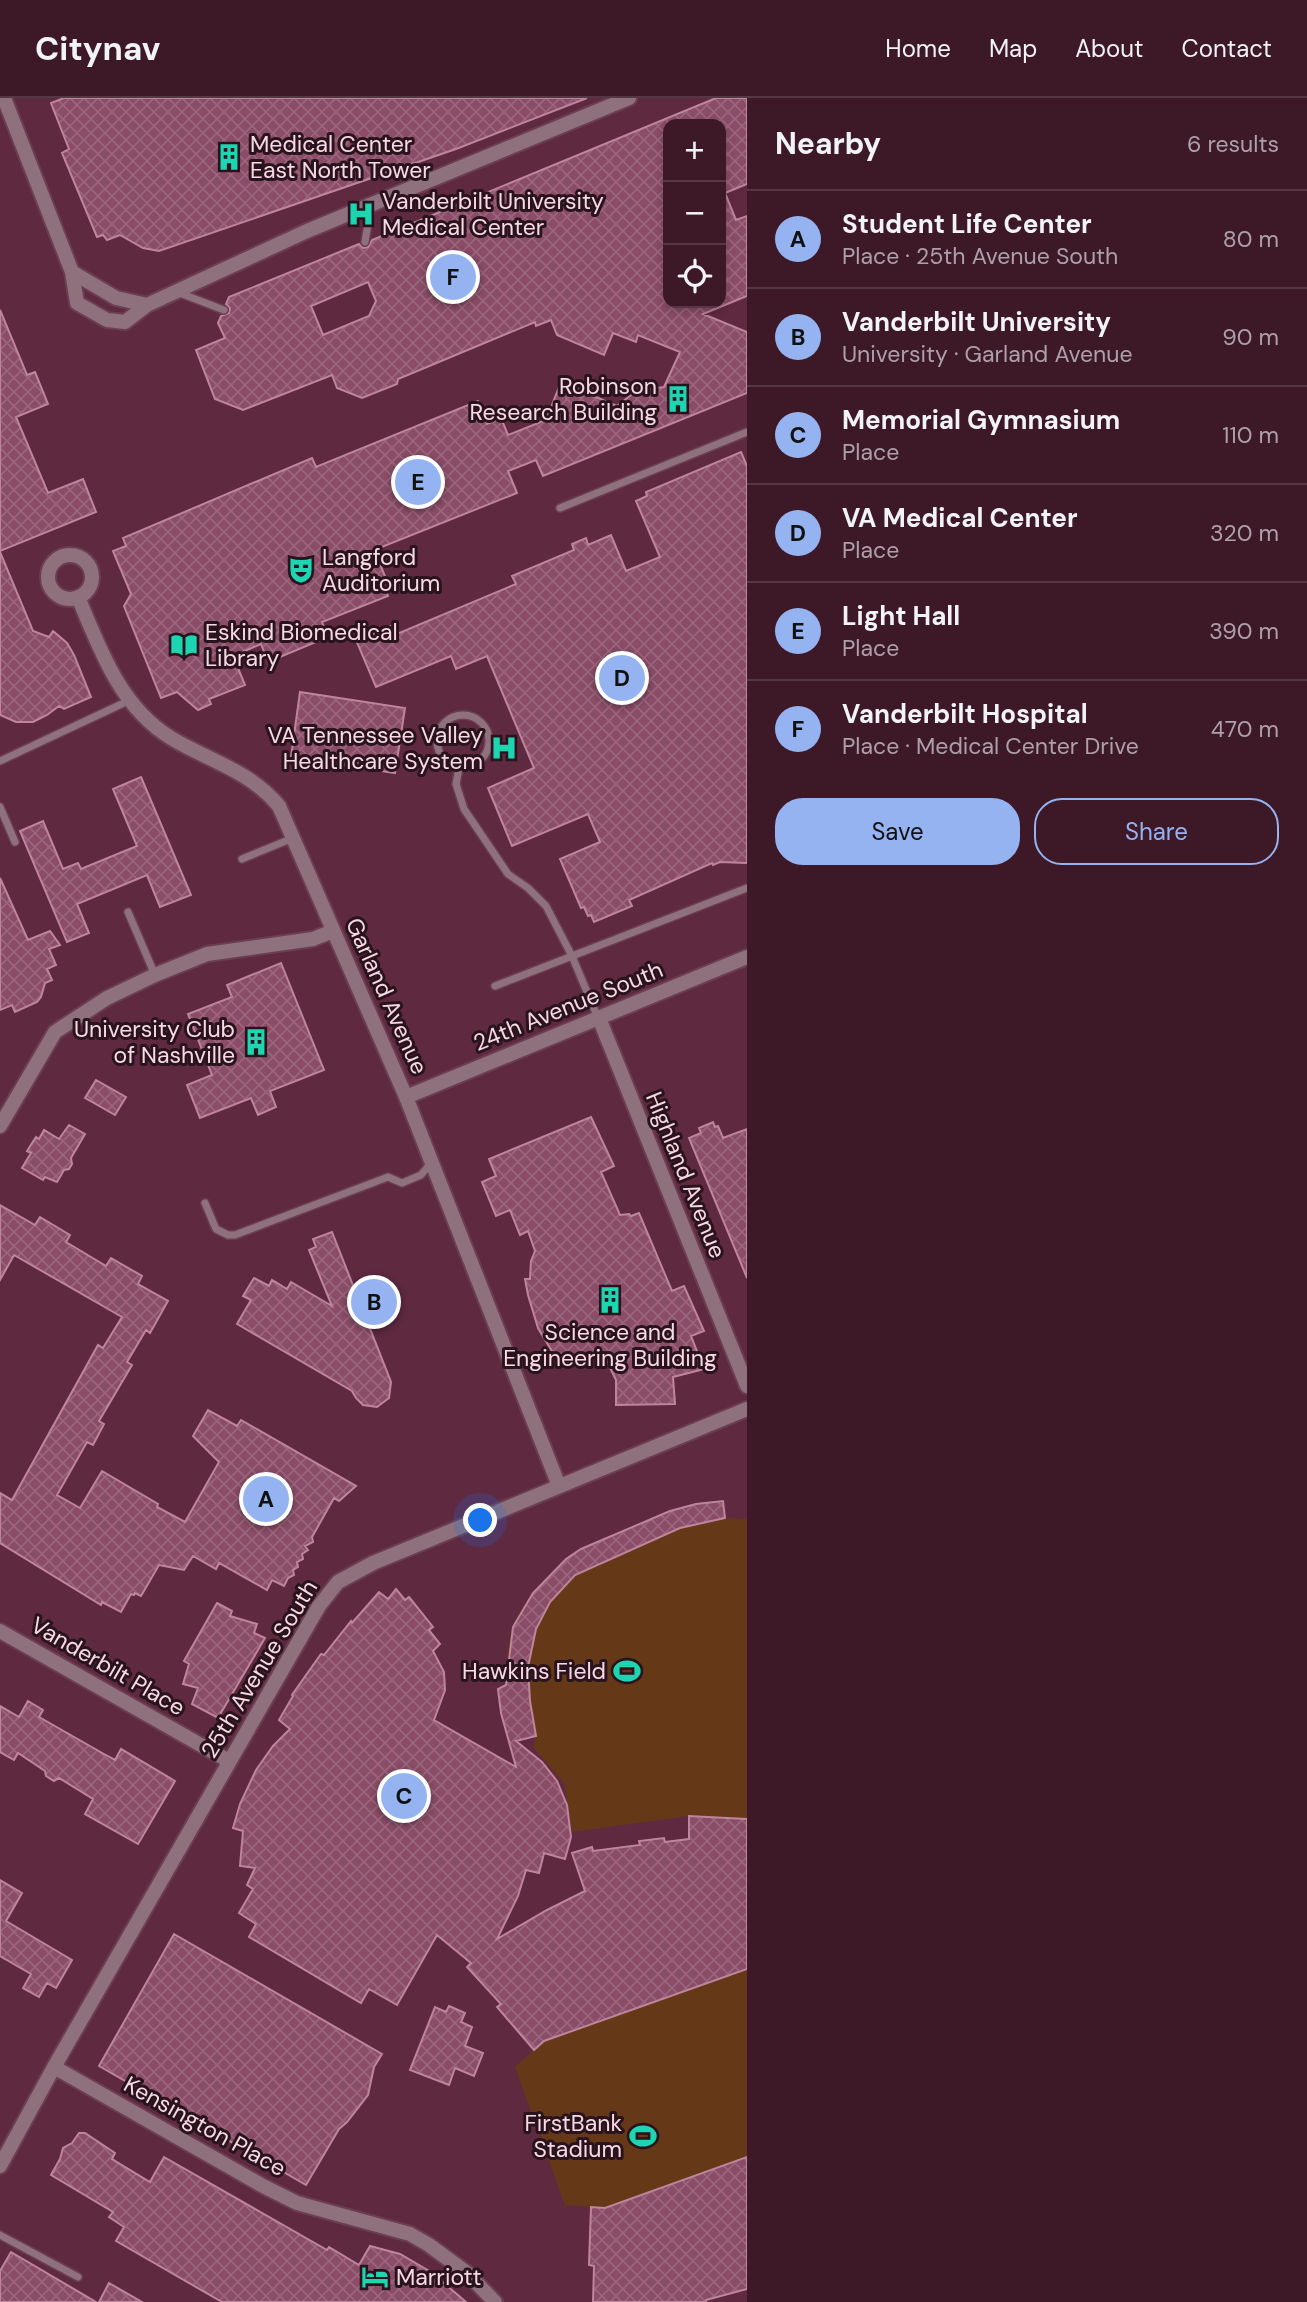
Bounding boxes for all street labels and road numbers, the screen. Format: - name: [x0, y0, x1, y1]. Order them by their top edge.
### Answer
- street label: Garland Avenue: [339, 913, 435, 1079]
- street label: 24th Avenue South: [469, 954, 667, 1058]
- street label: Highland Avenue: [639, 1087, 733, 1263]
- street label: 25th Avenue South: [194, 1575, 324, 1763]
- street label: Vanderbilt Place: [26, 1610, 190, 1722]
- street label: Kensington Place: [119, 2069, 291, 2183]

